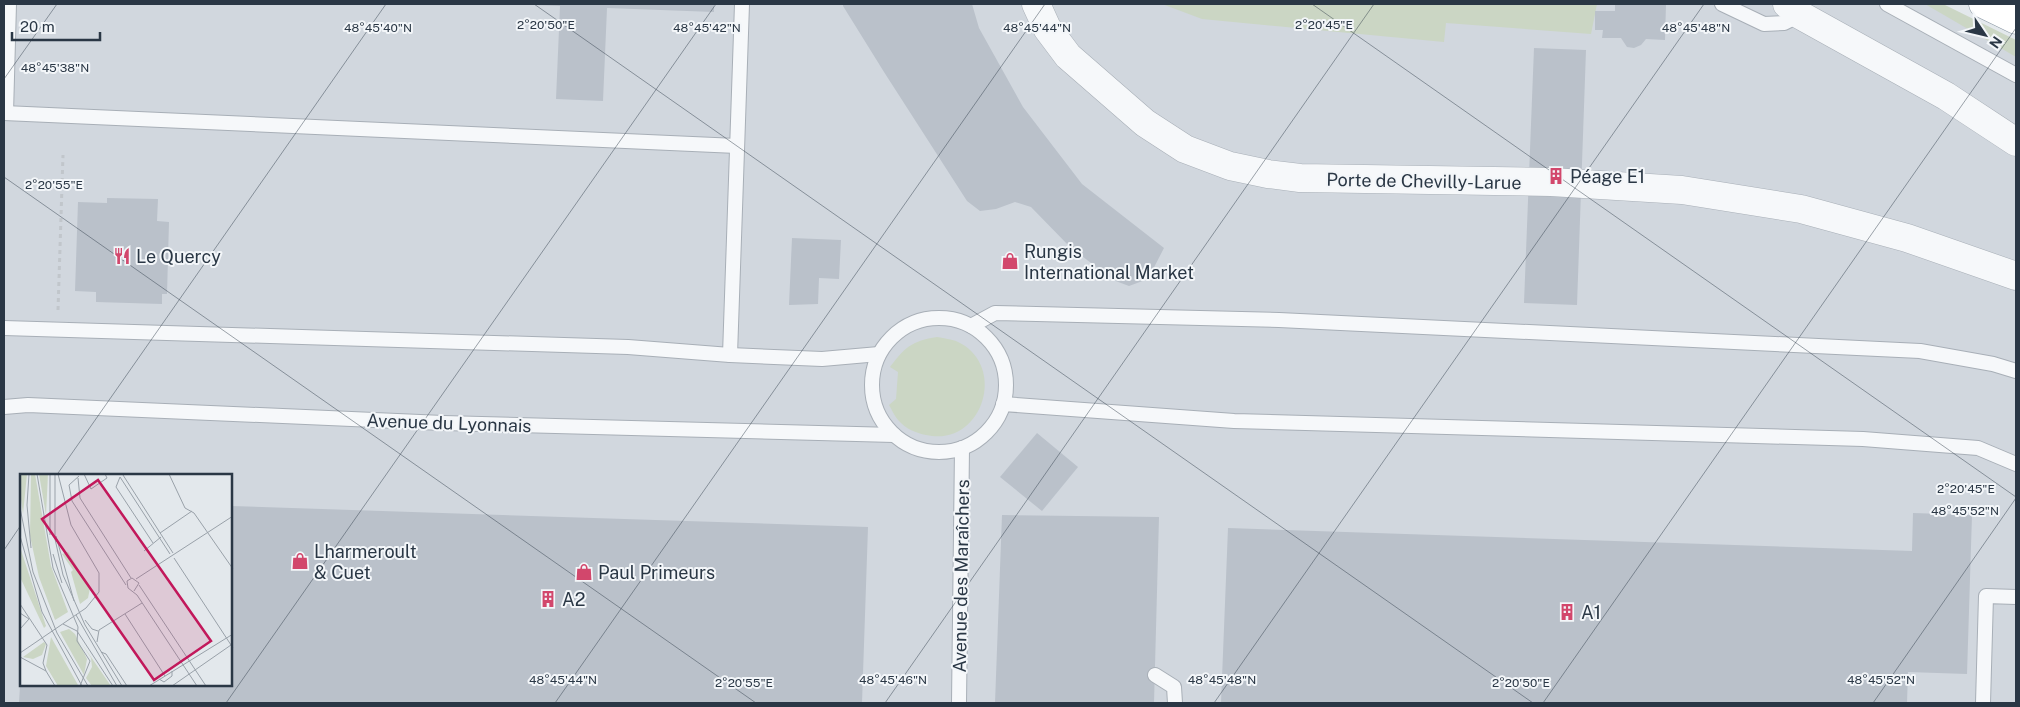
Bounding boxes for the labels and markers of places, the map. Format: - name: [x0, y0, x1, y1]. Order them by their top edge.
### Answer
- building icon: Péage E1: [1546, 166, 1566, 186]
- place label: Péage E1: [1570, 166, 1645, 187]
- place label: Rungis International Market: [1024, 241, 1194, 283]
- restaurant icon: Le Quercy: [112, 246, 132, 266]
- place label: Le Quercy: [136, 246, 221, 267]
- shop icon: Rungis International Market: [1000, 251, 1020, 271]
- place label: Lharmeroult & Cuet: [314, 541, 417, 583]
- shop icon: Lharmeroult & Cuet: [290, 551, 310, 571]
- shop icon: Paul Primeurs: [574, 562, 594, 582]
- place label: Paul Primeurs: [598, 562, 715, 583]
- building icon: A2: [538, 589, 558, 609]
- place label: A2: [562, 589, 586, 610]
- building icon: A1: [1557, 602, 1577, 622]
- place label: A1: [1581, 602, 1601, 623]

